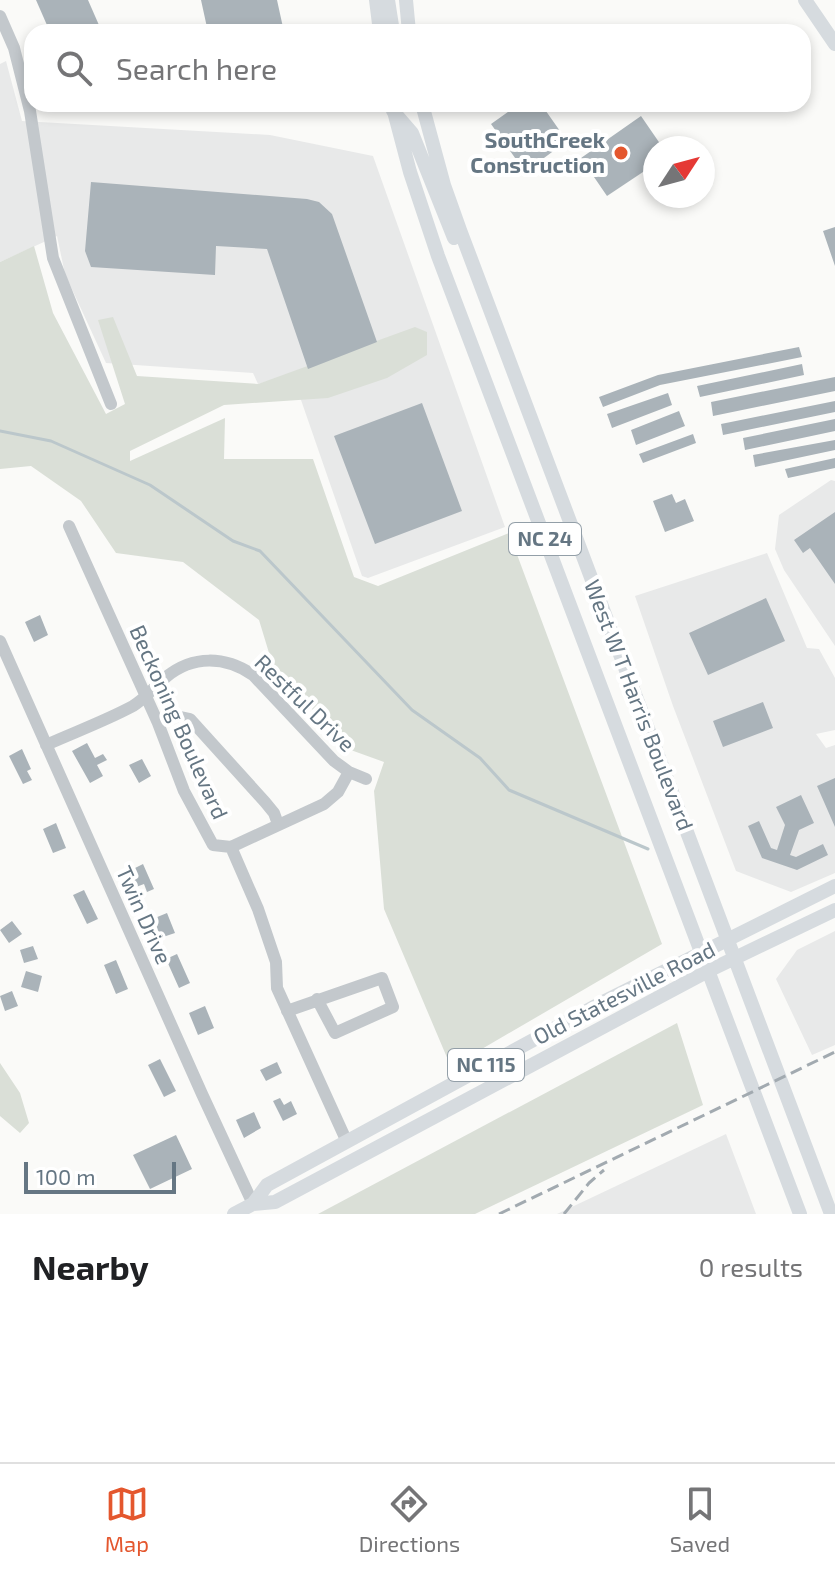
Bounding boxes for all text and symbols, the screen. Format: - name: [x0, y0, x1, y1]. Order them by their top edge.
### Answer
- search box: [24, 24, 811, 112]
- icon: search: [52, 46, 96, 90]
- text: Search here: [116, 50, 277, 86]
- place label: SouthCreek Construction: [470, 126, 606, 177]
- north arrow: [643, 136, 715, 208]
- marker: SouthCreek Construction: [612, 144, 630, 162]
- road number: NC 24: [509, 523, 581, 555]
- street label: West W T Harris Boulevard: [580, 576, 700, 834]
- street label: Beckoning Boulevard: [125, 621, 234, 823]
- street label: Restful Drive: [250, 648, 361, 756]
- street label: Twin Drive: [112, 861, 178, 968]
- street label: Old Statesville Road: [528, 935, 719, 1049]
- road number: NC 115: [448, 1049, 524, 1081]
- scale bar: [24, 1158, 176, 1194]
- text: 100 m: [36, 1163, 95, 1189]
- text: Nearby: [32, 1246, 149, 1287]
- text: 0 results: [699, 1251, 803, 1282]
- tab: Map: [105, 1482, 149, 1556]
- tab: Directions: [359, 1482, 460, 1556]
- tab: Saved: [670, 1482, 730, 1556]

